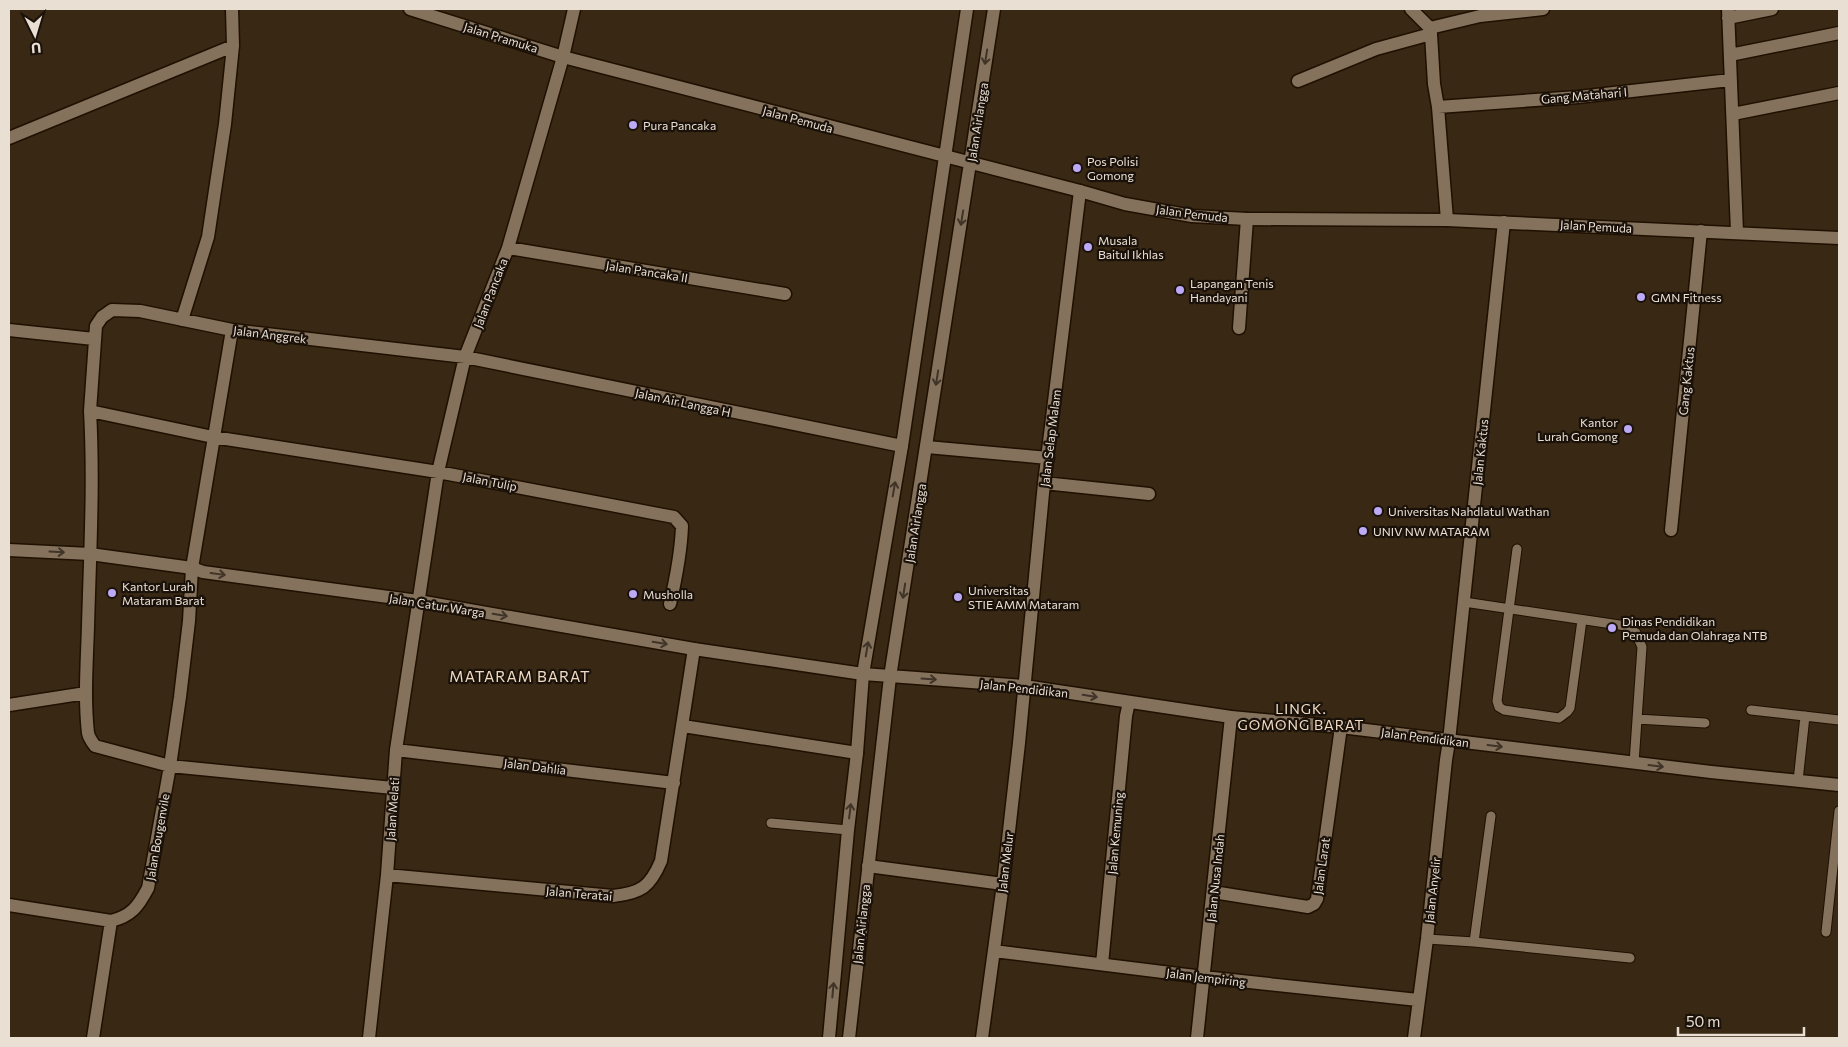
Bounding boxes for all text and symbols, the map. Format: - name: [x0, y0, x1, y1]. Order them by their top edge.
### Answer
- north arrow: [10, 10, 60, 60]
- street label: Jalan Pramuka: [462, 19, 540, 56]
- text: U: [30, 40, 42, 57]
- one-way arrow: [981, 49, 991, 65]
- street label: Jalan Airlangga: [964, 81, 991, 163]
- street label: Gang Matahari I: [1540, 84, 1628, 106]
- street label: Jalan Pemuda: [761, 103, 835, 136]
- place label: Pura Pancaka: [643, 118, 716, 132]
- marker: Pura Pancaka: [627, 119, 639, 131]
- place label: Pos Polisi Gomong: [1087, 154, 1138, 182]
- marker: Pos Polisi Gomong: [1071, 162, 1083, 174]
- street label: Jalan Pemuda: [1155, 202, 1229, 225]
- one-way arrow: [957, 209, 967, 225]
- street label: Jalan Pemuda: [1559, 217, 1632, 236]
- place label: Musala Baitul Ikhlas: [1098, 233, 1164, 261]
- marker: Musala Baitul Ikhlas: [1082, 241, 1094, 253]
- street label: Jalan Pancaka: [470, 256, 511, 330]
- street label: Jalan Pancaka II: [605, 258, 689, 285]
- place label: Lapangan Tenis Handayani: [1190, 276, 1274, 304]
- marker: Lapangan Tenis Handayani: [1174, 284, 1186, 296]
- place label: GMN Fitness: [1651, 290, 1722, 304]
- marker: GMN Fitness: [1635, 291, 1647, 303]
- street label: Jalan Anggrek: [232, 323, 308, 347]
- street label: Gang Kaktus: [1675, 346, 1697, 416]
- one-way arrow: [932, 370, 942, 386]
- street label: Jalan Air Langga H: [634, 385, 732, 420]
- street label: Jalan Selap Malam: [1037, 389, 1064, 488]
- place label: Kantor Lurah Gomong: [1537, 415, 1618, 443]
- street label: Jalan Kaktus: [1470, 418, 1491, 486]
- marker: Kantor Lurah Gomong: [1622, 423, 1634, 435]
- street label: Jalan Tulip: [462, 469, 518, 494]
- one-way arrow: [890, 481, 900, 497]
- street label: Jalan Airlangga: [902, 482, 929, 564]
- place label: Universitas Nahdlatul Wathan: [1388, 504, 1549, 518]
- marker: Universitas Nahdlatul Wathan: [1372, 505, 1384, 517]
- place label: UNIV NW MATARAM: [1373, 524, 1490, 538]
- marker: UNIV NW MATARAM: [1357, 525, 1369, 537]
- one-way arrow: [49, 548, 65, 557]
- one-way arrow: [210, 569, 226, 579]
- place label: Kantor Lurah Mataram Barat: [122, 579, 205, 607]
- one-way arrow: [898, 582, 908, 598]
- place label: Universitas STIE AMM Mataram: [968, 583, 1079, 611]
- marker: Kantor Lurah Mataram Barat: [106, 587, 118, 599]
- place label: Musholla: [643, 587, 693, 601]
- marker: Musholla: [627, 588, 639, 600]
- street label: Jalan Catur Warga: [388, 591, 486, 620]
- marker: Universitas STIE AMM Mataram: [952, 591, 964, 603]
- one-way arrow: [492, 611, 508, 621]
- place label: Dinas Pendidikan Pemuda dan Olahraga NTB: [1622, 614, 1767, 642]
- marker: Dinas Pendidikan Pemuda dan Olahraga NTB: [1606, 622, 1618, 634]
- one-way arrow: [652, 639, 668, 649]
- one-way arrow: [862, 641, 872, 657]
- district label: MATARAM BARAT: [449, 667, 591, 685]
- one-way arrow: [920, 675, 936, 684]
- street label: Jalan Pendidikan: [979, 676, 1069, 701]
- one-way arrow: [1082, 691, 1098, 701]
- district label: LINGK. GOMONG BARAT: [1238, 700, 1364, 733]
- street label: Jalan Pendidikan: [1380, 725, 1470, 750]
- one-way arrow: [1486, 741, 1502, 751]
- street label: Jalan Dahlia: [503, 755, 567, 778]
- one-way arrow: [1648, 761, 1664, 771]
- street label: Jalan Melati: [383, 777, 402, 841]
- street label: Jalan Kemuning: [1104, 791, 1127, 875]
- street label: Jalan Bougenvile: [142, 792, 173, 882]
- one-way arrow: [845, 803, 855, 819]
- street label: Jalan Melur: [994, 831, 1017, 893]
- street label: Jalan Nusa Indah: [1203, 833, 1228, 923]
- street label: Jalan Larat: [1310, 837, 1333, 895]
- street label: Jalan Anyelir: [1422, 856, 1443, 924]
- street label: Jalan Teratai: [545, 883, 613, 904]
- street label: Jalan Airlangga: [850, 884, 873, 965]
- street label: Jalan Jempiring: [1165, 965, 1247, 990]
- one-way arrow: [828, 982, 838, 998]
- scale bar: [1678, 1004, 1804, 1036]
- text: 50 m: [1686, 1012, 1720, 1030]

